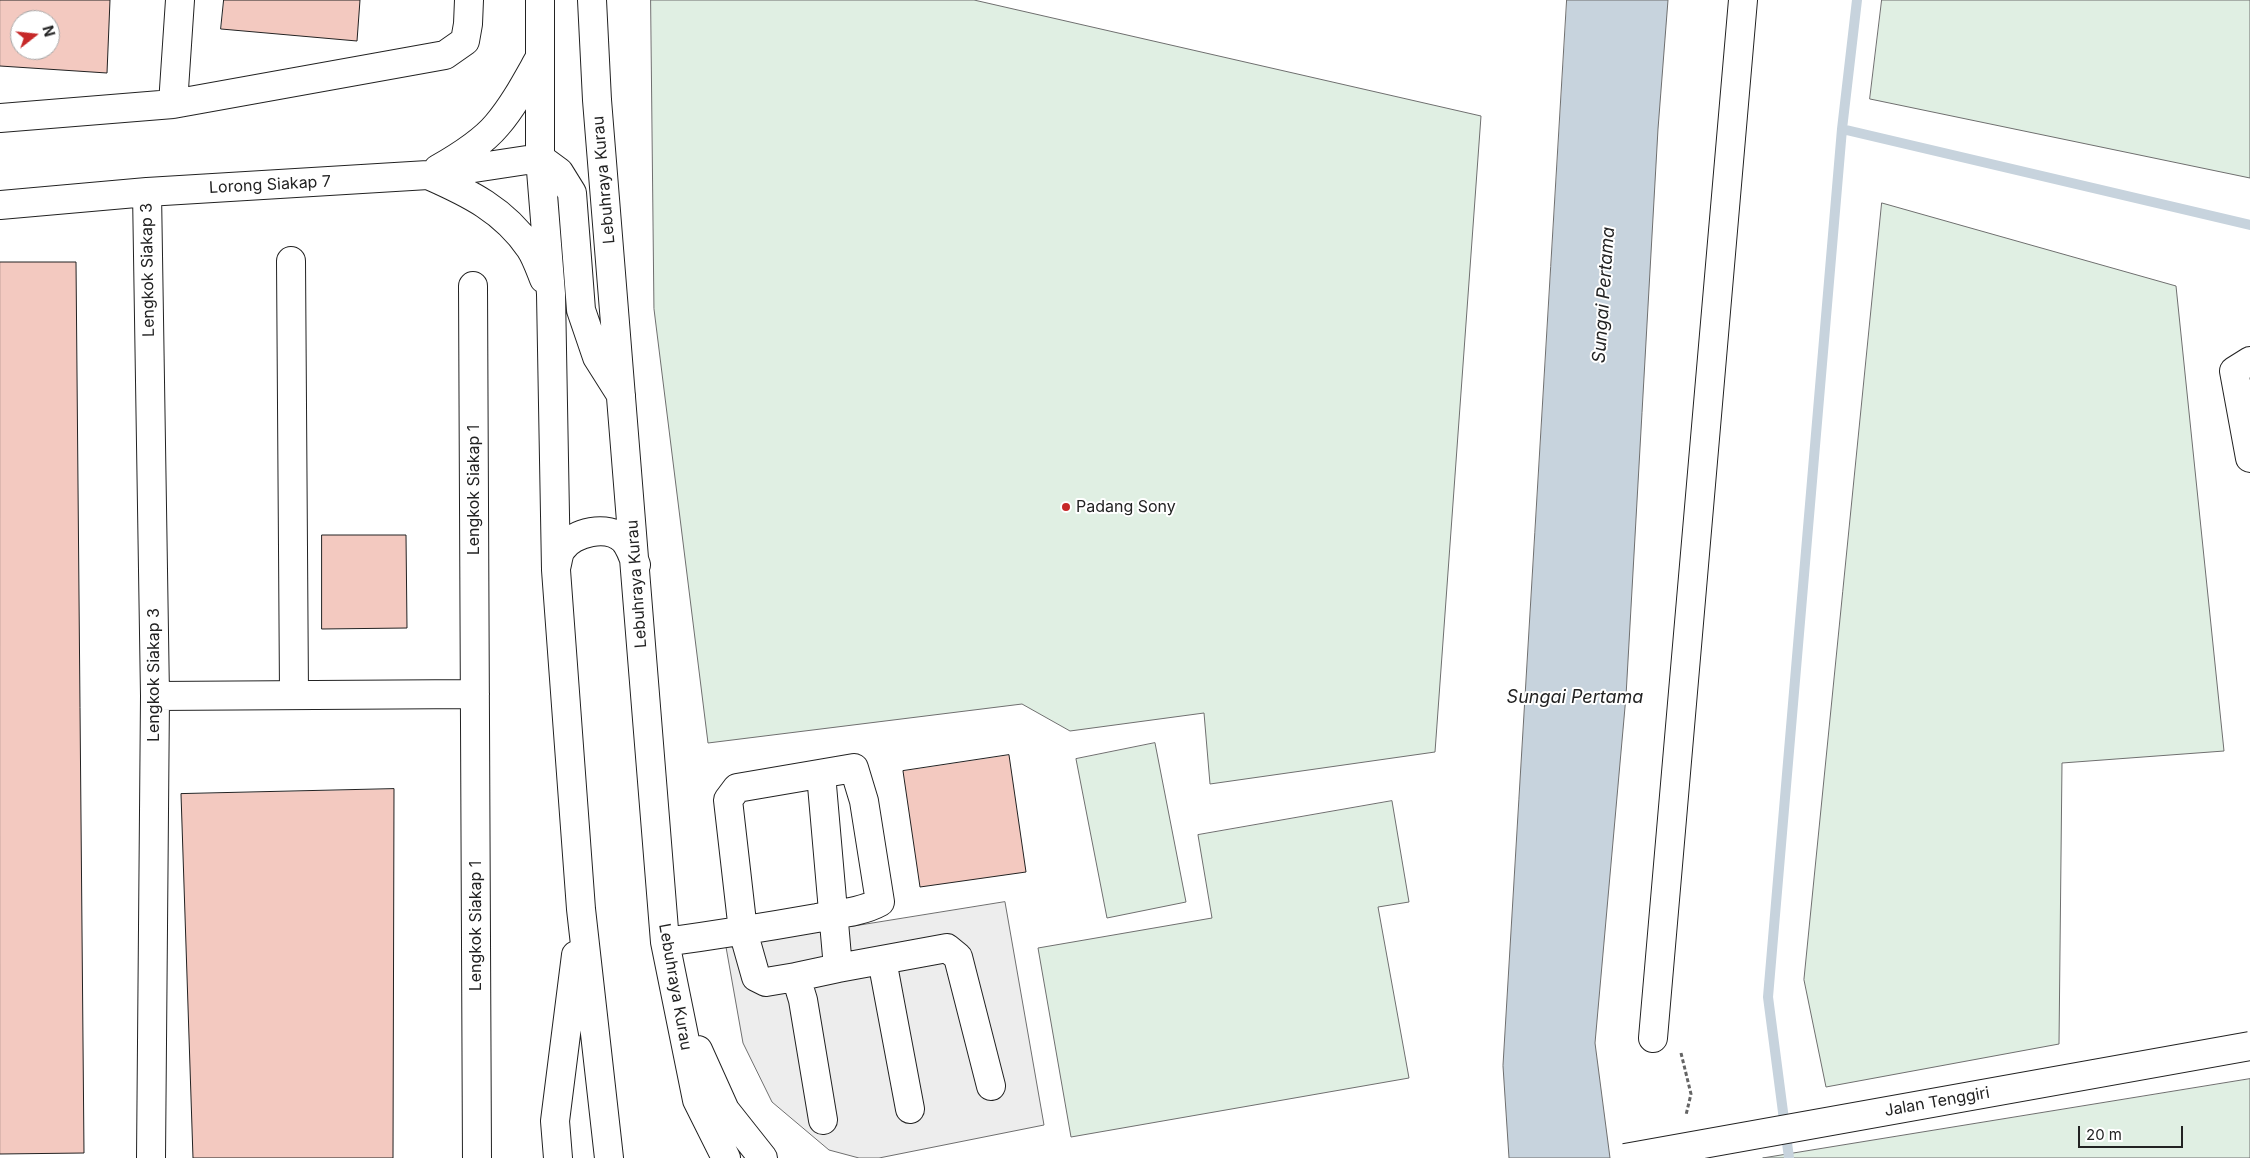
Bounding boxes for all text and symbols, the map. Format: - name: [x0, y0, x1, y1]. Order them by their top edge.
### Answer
- north arrow: [10, 10, 60, 60]
- text: N: [39, 24, 59, 38]
- street label: Lebuhraya Kurau: [589, 115, 619, 245]
- street label: Lorong Siakap 7: [209, 172, 331, 198]
- street label: Lengkok Siakap 3: [137, 203, 159, 337]
- water label: Sungai Pertama: [1588, 226, 1620, 364]
- street label: Lengkok Siakap 1: [464, 425, 484, 555]
- place label: Padang Sony: [1076, 497, 1176, 517]
- marker: Padang Sony: [1060, 501, 1072, 513]
- street label: Lebuhraya Kurau: [623, 519, 651, 649]
- street label: Lengkok Siakap 3: [144, 608, 164, 742]
- water label: Sungai Pertama: [1507, 687, 1643, 709]
- street label: Lengkok Siakap 1: [466, 861, 486, 991]
- street label: Lebuhraya Kurau: [654, 922, 696, 1052]
- street label: Jalan Tenggiri: [1883, 1083, 1991, 1121]
- scale bar: [2080, 1116, 2185, 1148]
- text: 20 m: [2086, 1125, 2122, 1144]

